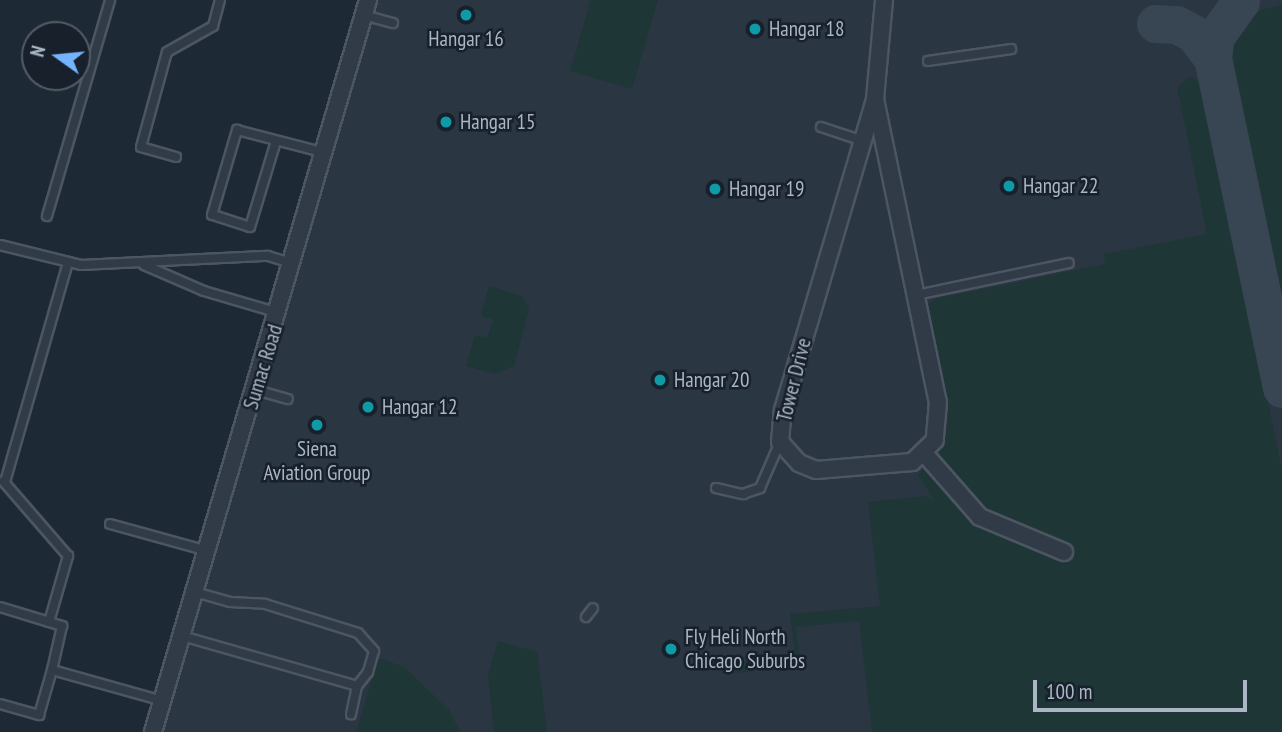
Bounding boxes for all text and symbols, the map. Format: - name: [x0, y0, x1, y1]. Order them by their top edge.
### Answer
- marker: Hangar 16: [458, 7, 474, 23]
- place label: Hangar 18: [769, 16, 844, 42]
- north arrow: [21, 21, 91, 91]
- marker: Hangar 18: [747, 21, 763, 37]
- place label: Hangar 16: [428, 26, 504, 52]
- text: N: [25, 43, 51, 59]
- place label: Hangar 15: [460, 109, 535, 135]
- marker: Hangar 15: [438, 114, 454, 130]
- place label: Hangar 22: [1023, 173, 1098, 199]
- place label: Hangar 19: [729, 176, 804, 202]
- marker: Hangar 22: [1001, 178, 1017, 194]
- marker: Hangar 19: [707, 181, 723, 197]
- street label: Sumac Road: [238, 321, 288, 413]
- street label: Tower Drive: [771, 336, 817, 424]
- place label: Hangar 20: [674, 367, 749, 393]
- marker: Hangar 20: [652, 372, 668, 388]
- place label: Hangar 12: [382, 394, 457, 420]
- marker: Hangar 12: [360, 399, 376, 415]
- marker: Siena Aviation Group: [309, 417, 325, 433]
- place label: Siena Aviation Group: [264, 436, 370, 486]
- place label: Fly Heli North Chicago Suburbs: [685, 624, 805, 674]
- marker: Fly Heli North Chicago Suburbs: [663, 641, 679, 657]
- scale bar: [1037, 666, 1250, 710]
- text: 100 m: [1046, 678, 1092, 705]

